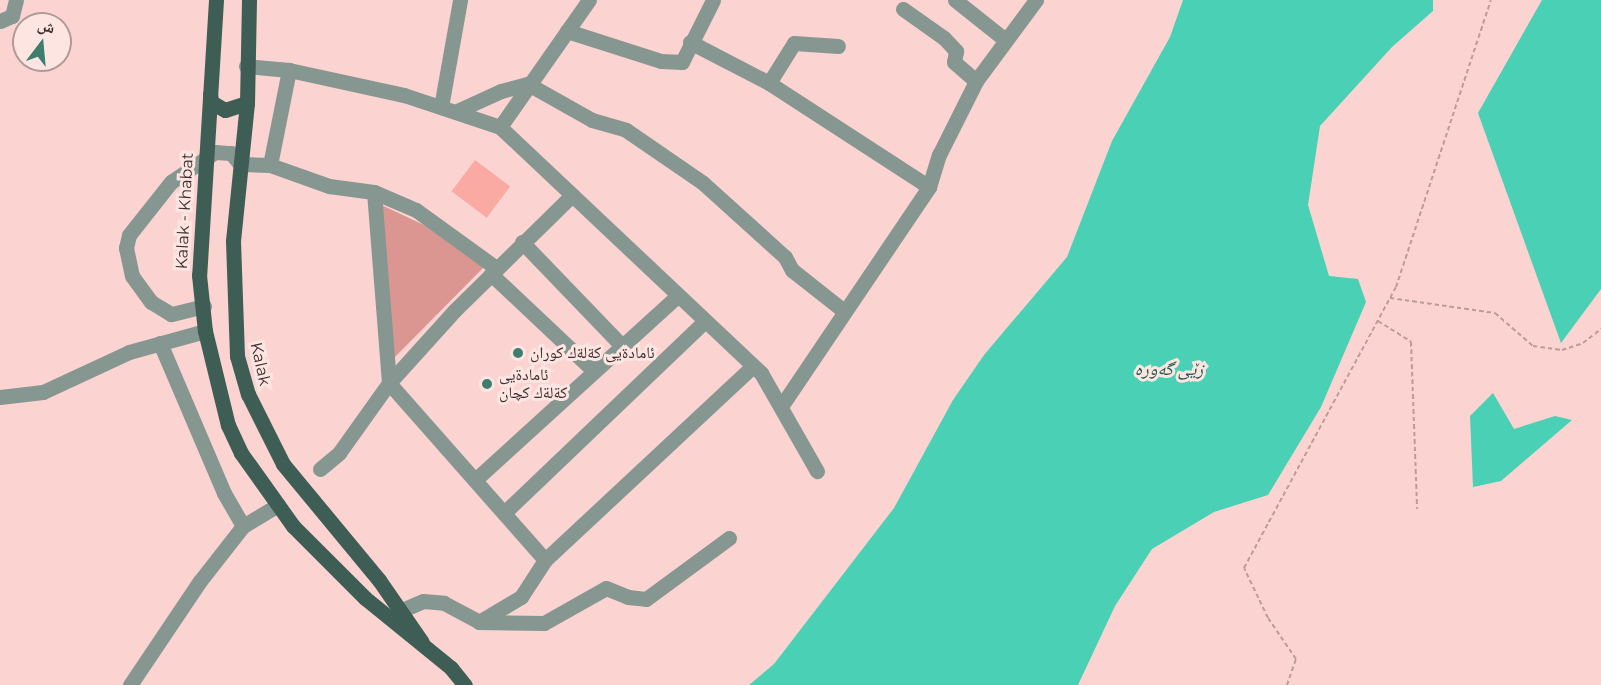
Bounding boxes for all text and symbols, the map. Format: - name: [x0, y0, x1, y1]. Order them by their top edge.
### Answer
- north arrow: [12, 12, 72, 72]
- text: ش: [36, 15, 57, 38]
- street label: Kalak - Khabat: [172, 152, 198, 270]
- street label: Kalak: [246, 340, 274, 388]
- place label: ئامادةيى كةلةك كوران: [530, 343, 655, 363]
- marker: ئامادةيى كةلةك كوران: [511, 346, 525, 360]
- water label: زێی گەورە: [1135, 358, 1203, 380]
- place label: ئامادةيى كةلةك كچان: [499, 365, 567, 403]
- marker: ئامادةيى كةلةك كچان: [480, 377, 494, 391]

